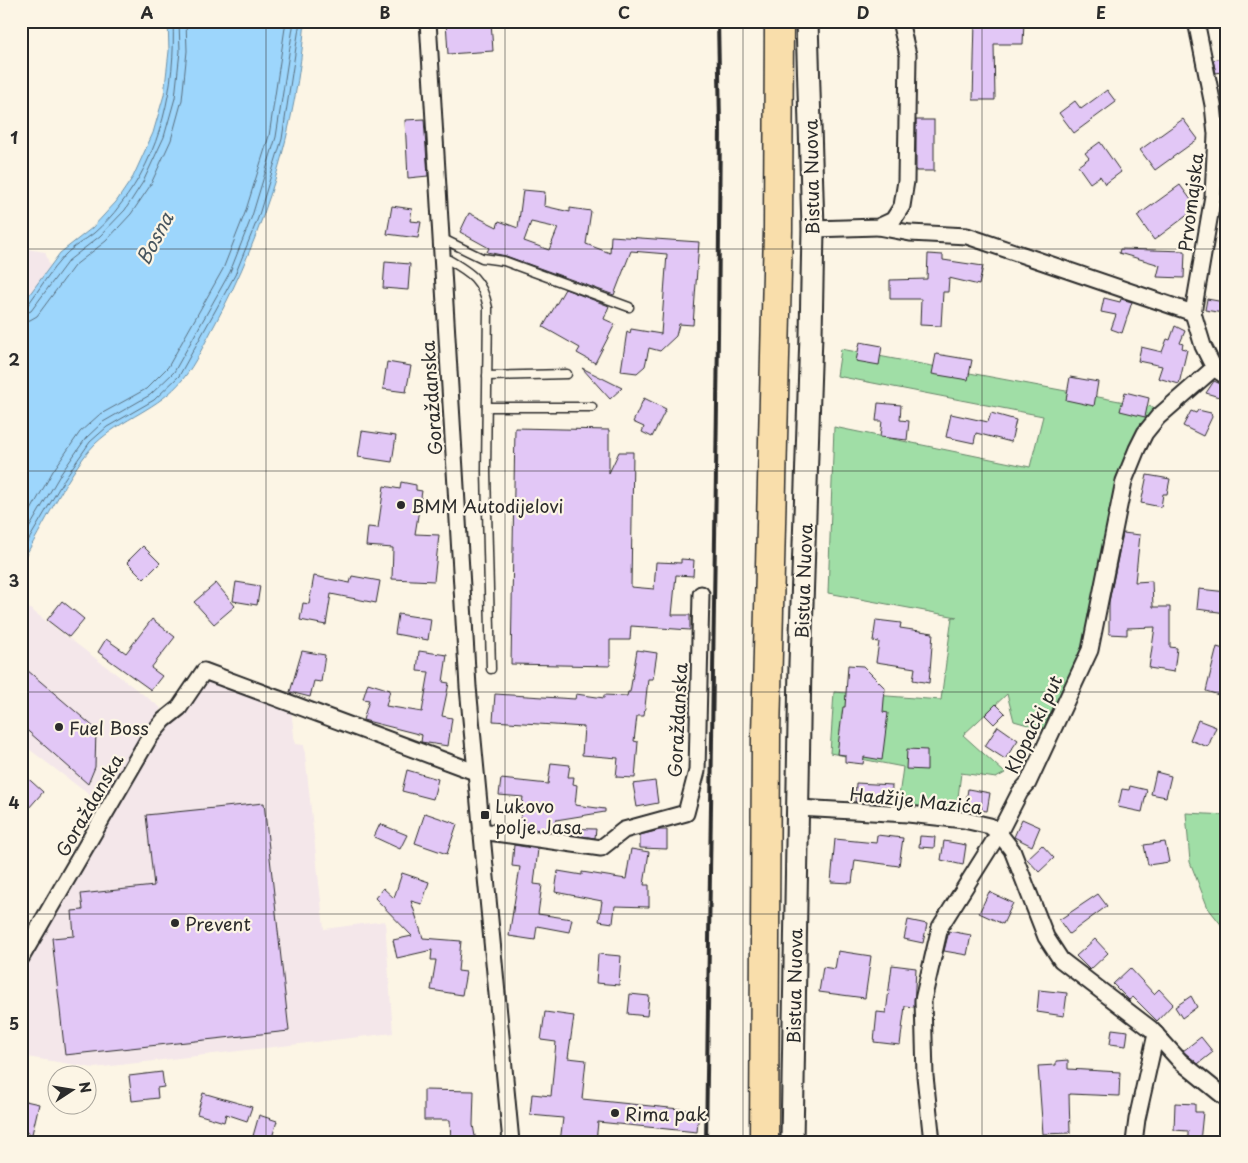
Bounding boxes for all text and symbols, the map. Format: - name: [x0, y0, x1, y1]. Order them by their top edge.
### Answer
- text: A: [141, 0, 154, 24]
- text: B: [380, 0, 391, 24]
- text: C: [618, 0, 630, 24]
- text: D: [857, 0, 869, 24]
- text: E: [1096, 0, 1106, 24]
- street label: Bistua Nuova: [796, 119, 826, 235]
- text: 1: [10, 125, 18, 149]
- street label: Prvomajska: [1171, 150, 1210, 253]
- water label: Bosna: [129, 206, 180, 269]
- street label: Goraždanska: [413, 339, 448, 456]
- text: 2: [8, 347, 20, 371]
- place label: BMM Autodijelovi: [411, 492, 564, 519]
- marker: BMM Autodijelovi: [395, 499, 407, 511]
- street label: Bistua Nuova: [787, 523, 819, 639]
- text: 3: [9, 568, 19, 592]
- street label: Goraždanska: [661, 661, 694, 778]
- street label: Klopački put: [998, 670, 1068, 778]
- place label: Fuel Boss: [69, 714, 149, 741]
- marker: Fuel Boss: [53, 721, 65, 733]
- street label: Goraždanska: [49, 748, 130, 861]
- street label: Hadžije Mazića: [848, 780, 984, 820]
- text: 4: [9, 790, 20, 814]
- place label: Lukovo polje Jasa: [495, 792, 582, 840]
- marker: Lukovo polje Jasa: [479, 809, 491, 821]
- place label: Prevent: [185, 910, 251, 937]
- marker: Prevent: [169, 917, 181, 929]
- street label: Bistua Nuova: [779, 928, 809, 1044]
- text: 5: [9, 1011, 19, 1035]
- north arrow: [48, 1066, 98, 1116]
- text: N: [74, 1080, 97, 1095]
- place label: Rima pak: [625, 1100, 707, 1127]
- marker: Rima pak: [609, 1107, 621, 1119]

